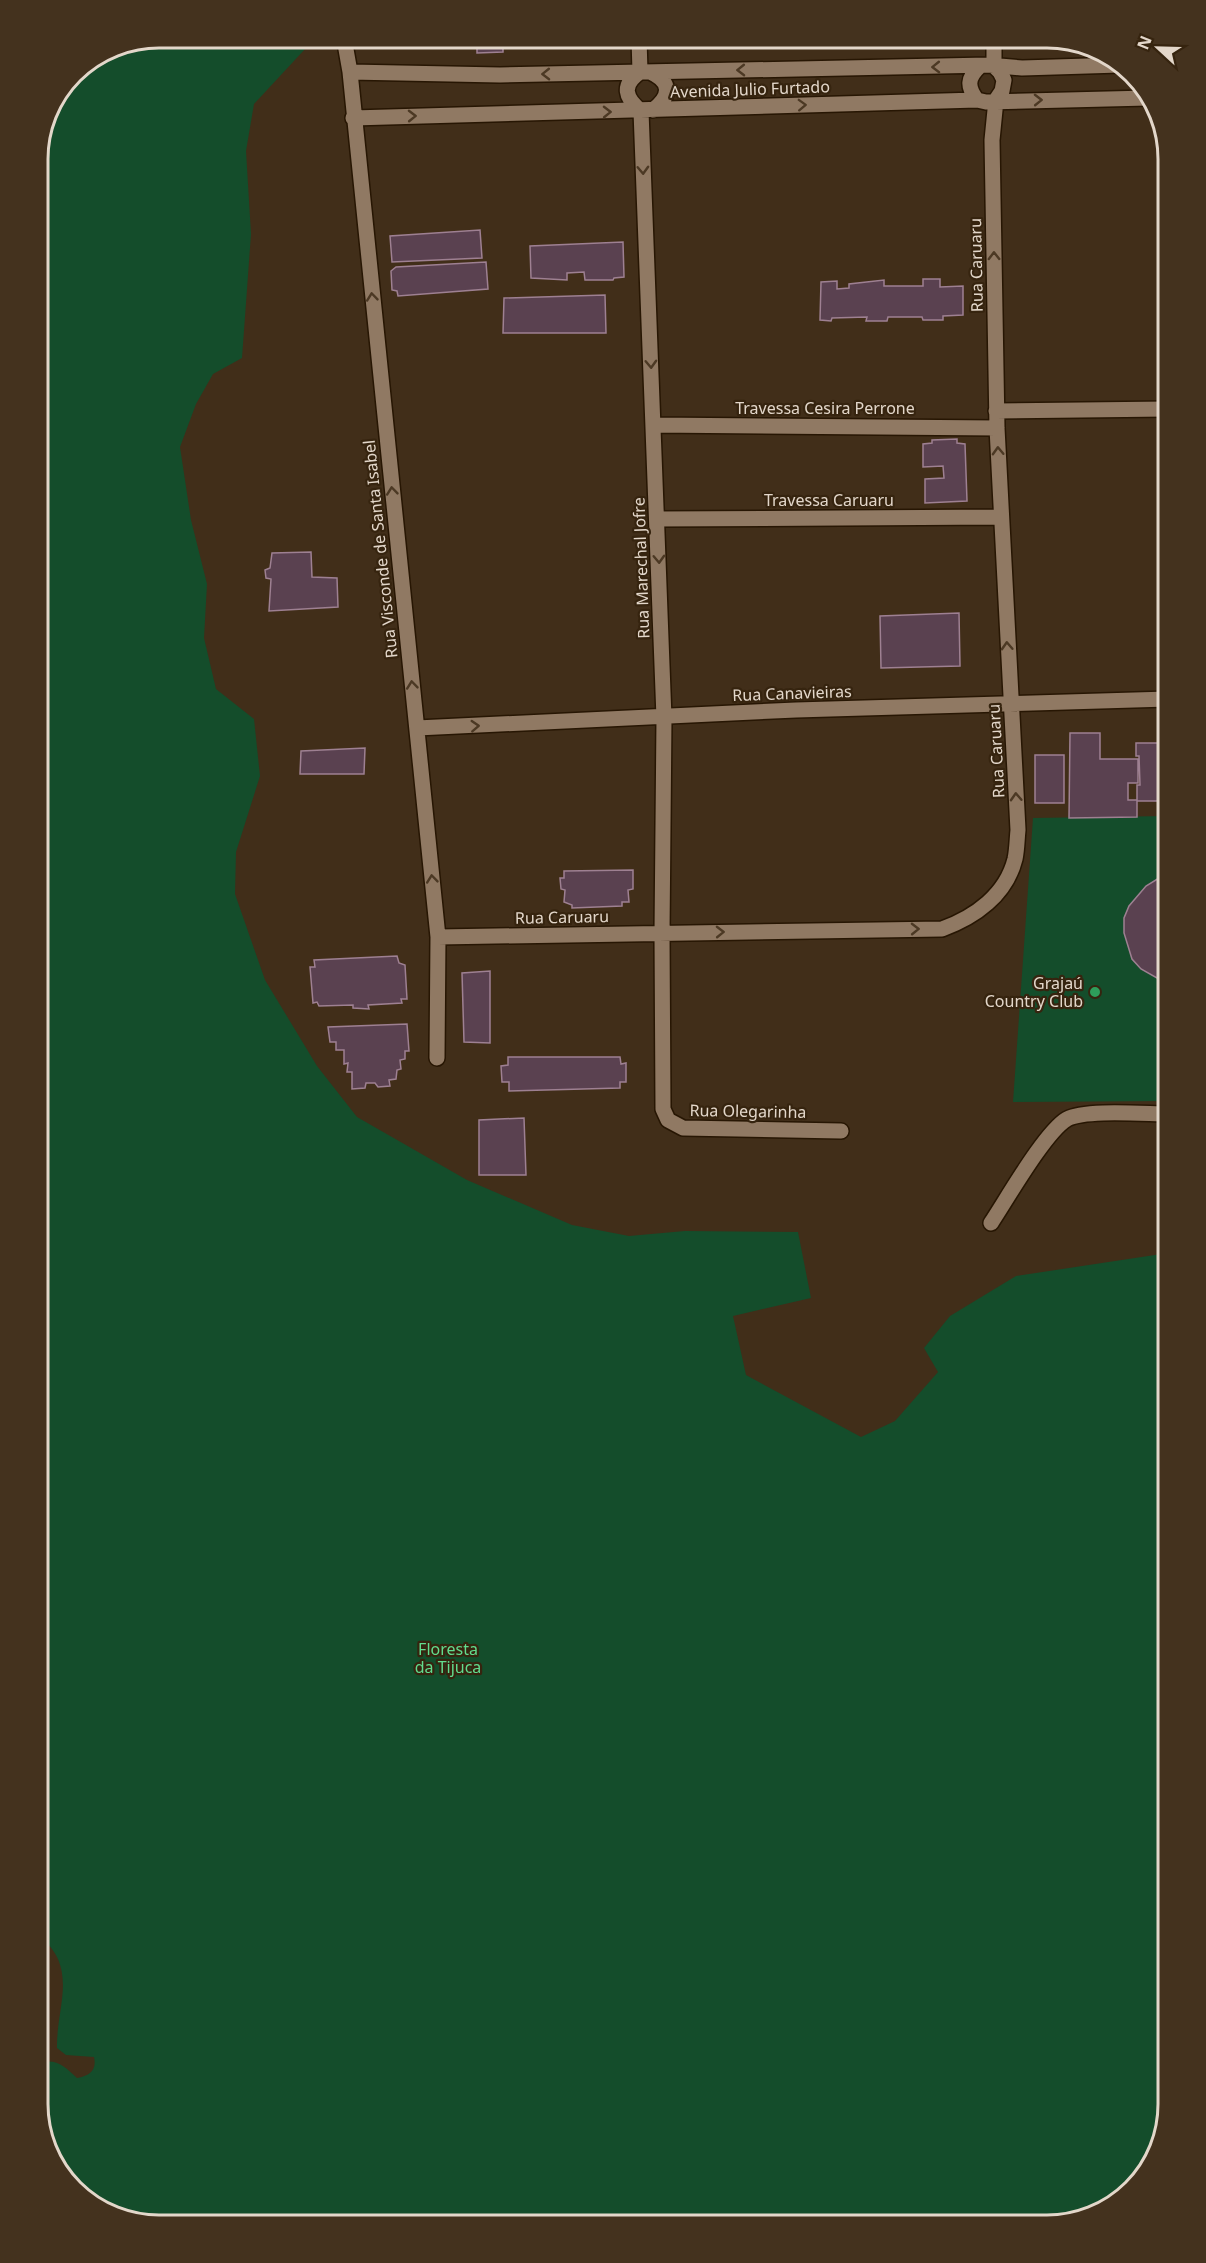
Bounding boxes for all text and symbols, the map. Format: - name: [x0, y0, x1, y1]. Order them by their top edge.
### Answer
- north arrow: [1128, 18, 1188, 78]
- text: N: [1131, 32, 1157, 53]
- one-way arrow: [932, 61, 941, 73]
- one-way arrow: [737, 64, 746, 76]
- one-way arrow: [542, 68, 551, 80]
- street label: Avenida Julio Furtado: [670, 75, 830, 103]
- one-way arrow: [1034, 94, 1043, 106]
- one-way arrow: [797, 99, 806, 112]
- one-way arrow: [602, 105, 611, 118]
- one-way arrow: [407, 110, 416, 122]
- one-way arrow: [637, 165, 649, 174]
- street label: Rua Caruaru: [964, 218, 988, 312]
- one-way arrow: [988, 252, 1000, 261]
- one-way arrow: [366, 292, 379, 301]
- one-way arrow: [644, 360, 657, 369]
- street label: Travessa Cesira Perrone: [735, 397, 915, 419]
- street label: Rua Visconde de Santa Isabel: [358, 439, 402, 659]
- one-way arrow: [991, 447, 1004, 456]
- one-way arrow: [386, 486, 399, 495]
- street label: Travessa Caruaru: [764, 489, 894, 511]
- street label: Rua Marechal Jofre: [628, 497, 654, 639]
- one-way arrow: [652, 555, 665, 564]
- one-way arrow: [1001, 642, 1014, 651]
- one-way arrow: [407, 680, 419, 689]
- street label: Rua Canavieiras: [732, 680, 852, 706]
- street label: Rua Caruaru: [983, 703, 1009, 799]
- one-way arrow: [471, 719, 480, 732]
- one-way arrow: [1010, 792, 1023, 801]
- one-way arrow: [426, 874, 439, 883]
- street label: Rua Caruaru: [515, 905, 609, 929]
- one-way arrow: [911, 923, 920, 936]
- one-way arrow: [716, 926, 725, 938]
- place label: Grajaú Country Club: [985, 972, 1083, 1012]
- marker: Grajaú Country Club: [1088, 985, 1102, 999]
- street label: Rua Olegarinha: [689, 1099, 807, 1123]
- park label: Floresta da Tijuca: [415, 1638, 481, 1678]

